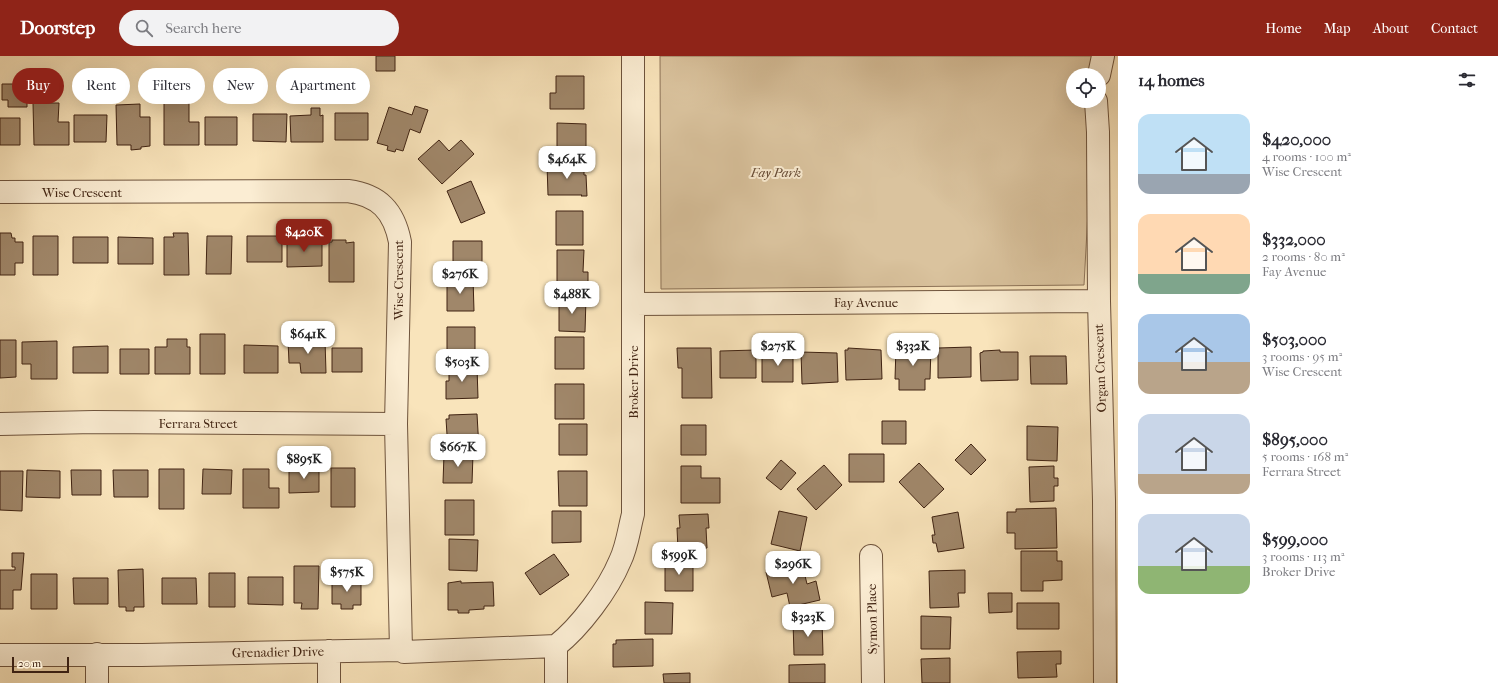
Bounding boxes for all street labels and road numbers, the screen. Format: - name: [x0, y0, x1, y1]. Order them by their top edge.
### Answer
- street label: Wise Crescent: [41, 185, 122, 200]
- street label: Wise Crescent: [391, 240, 406, 321]
- street label: Fay Avenue: [834, 295, 899, 310]
- street label: Organ Crescent: [1091, 323, 1109, 413]
- street label: Broker Drive: [626, 345, 641, 419]
- street label: Ferrara Street: [158, 416, 238, 431]
- street label: Symon Place: [864, 583, 880, 654]
- street label: Grenadier Drive: [232, 644, 325, 660]

